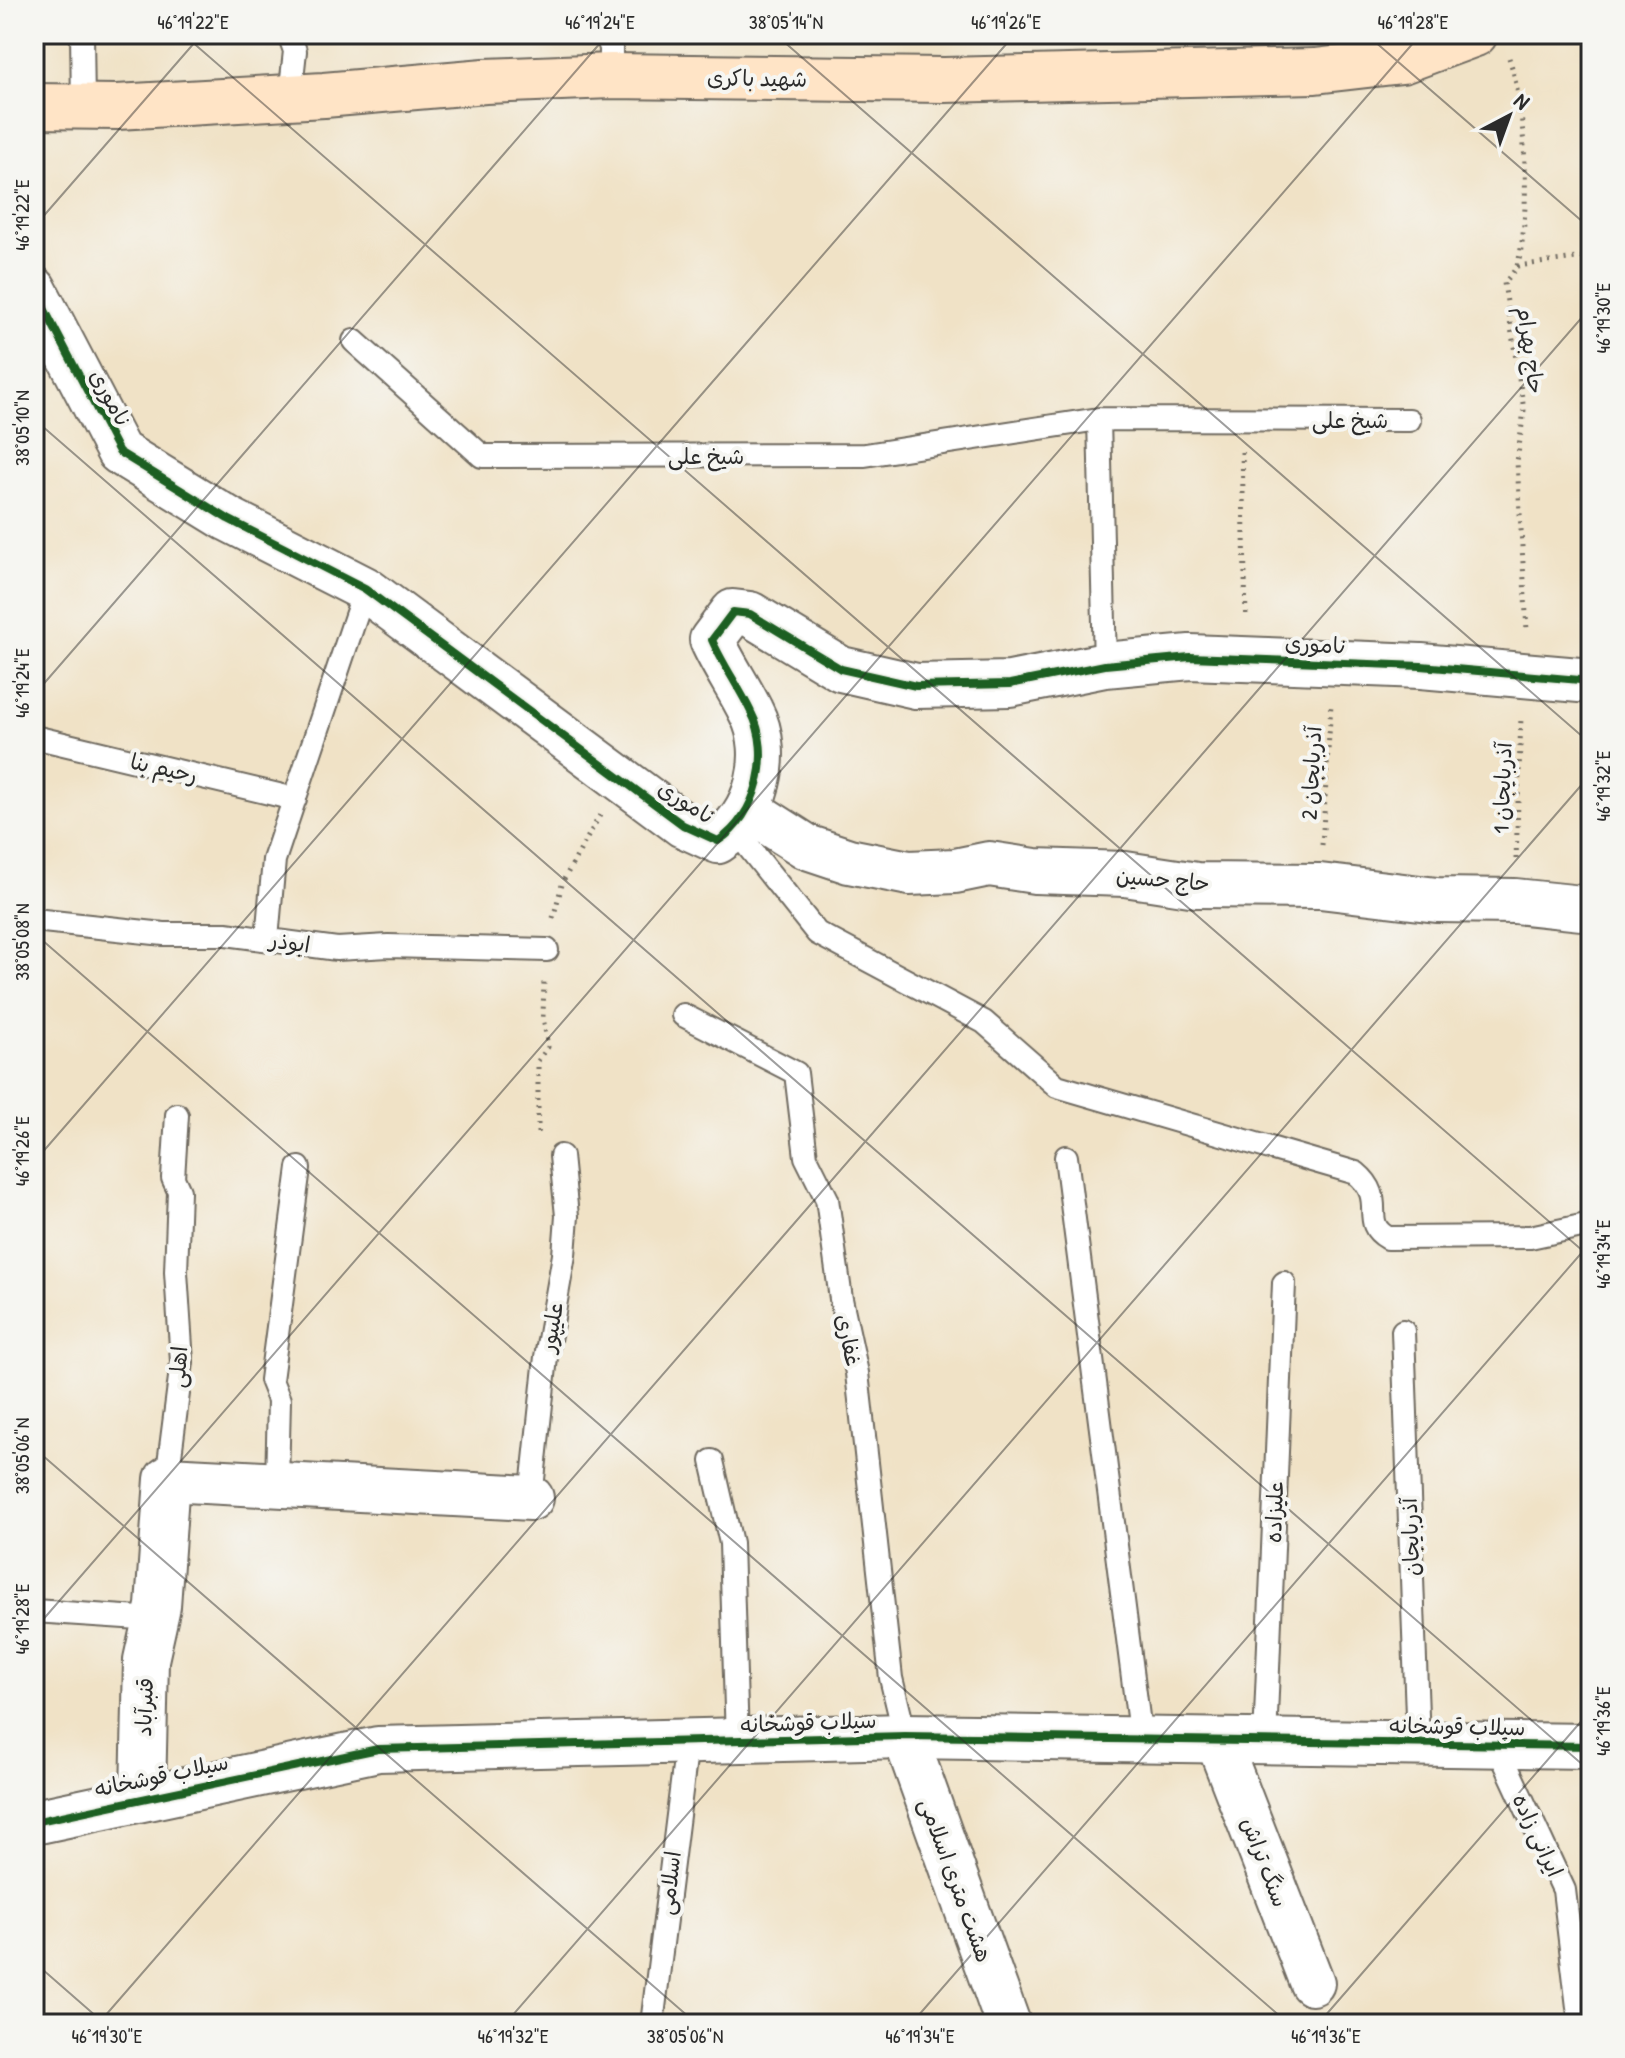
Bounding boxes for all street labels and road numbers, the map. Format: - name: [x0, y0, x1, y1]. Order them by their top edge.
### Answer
- street label: شهید باکری: [707, 62, 807, 94]
- street label: حاج بهرام: [1507, 304, 1552, 396]
- street label: ناموری: [83, 364, 139, 432]
- street label: شیخ علی: [1312, 405, 1388, 436]
- street label: شیخ علی: [668, 441, 744, 472]
- street label: ناموری: [1284, 627, 1348, 661]
- street label: آذربایجان 2: [1294, 724, 1329, 821]
- street label: آذربایجان 1: [1485, 740, 1519, 834]
- street label: رحیم بنا: [127, 746, 201, 792]
- street label: ناموری: [653, 773, 721, 831]
- street label: حاج حسین: [1115, 860, 1211, 898]
- street label: ابوذر: [266, 924, 312, 960]
- street label: علیپور: [531, 1299, 570, 1357]
- street label: غفاری: [829, 1311, 869, 1369]
- street label: اهلی: [162, 1345, 194, 1389]
- street label: علیزاده: [1258, 1481, 1290, 1543]
- street label: آذربایجان: [1394, 1496, 1426, 1577]
- street label: قنبرآباد: [128, 1677, 160, 1737]
- street label: سیلاب قوشخانه: [739, 1705, 877, 1739]
- street label: سیلاب قوشخانه: [1388, 1710, 1526, 1742]
- street label: سیلاب قوشخانه: [91, 1746, 231, 1804]
- street label: ایرانی زاده: [1506, 1788, 1570, 1882]
- street label: هشت متری اسلامی: [912, 1794, 1000, 1966]
- street label: سنگ تراش: [1234, 1813, 1296, 1911]
- street label: اسلامی: [650, 1849, 688, 1917]

